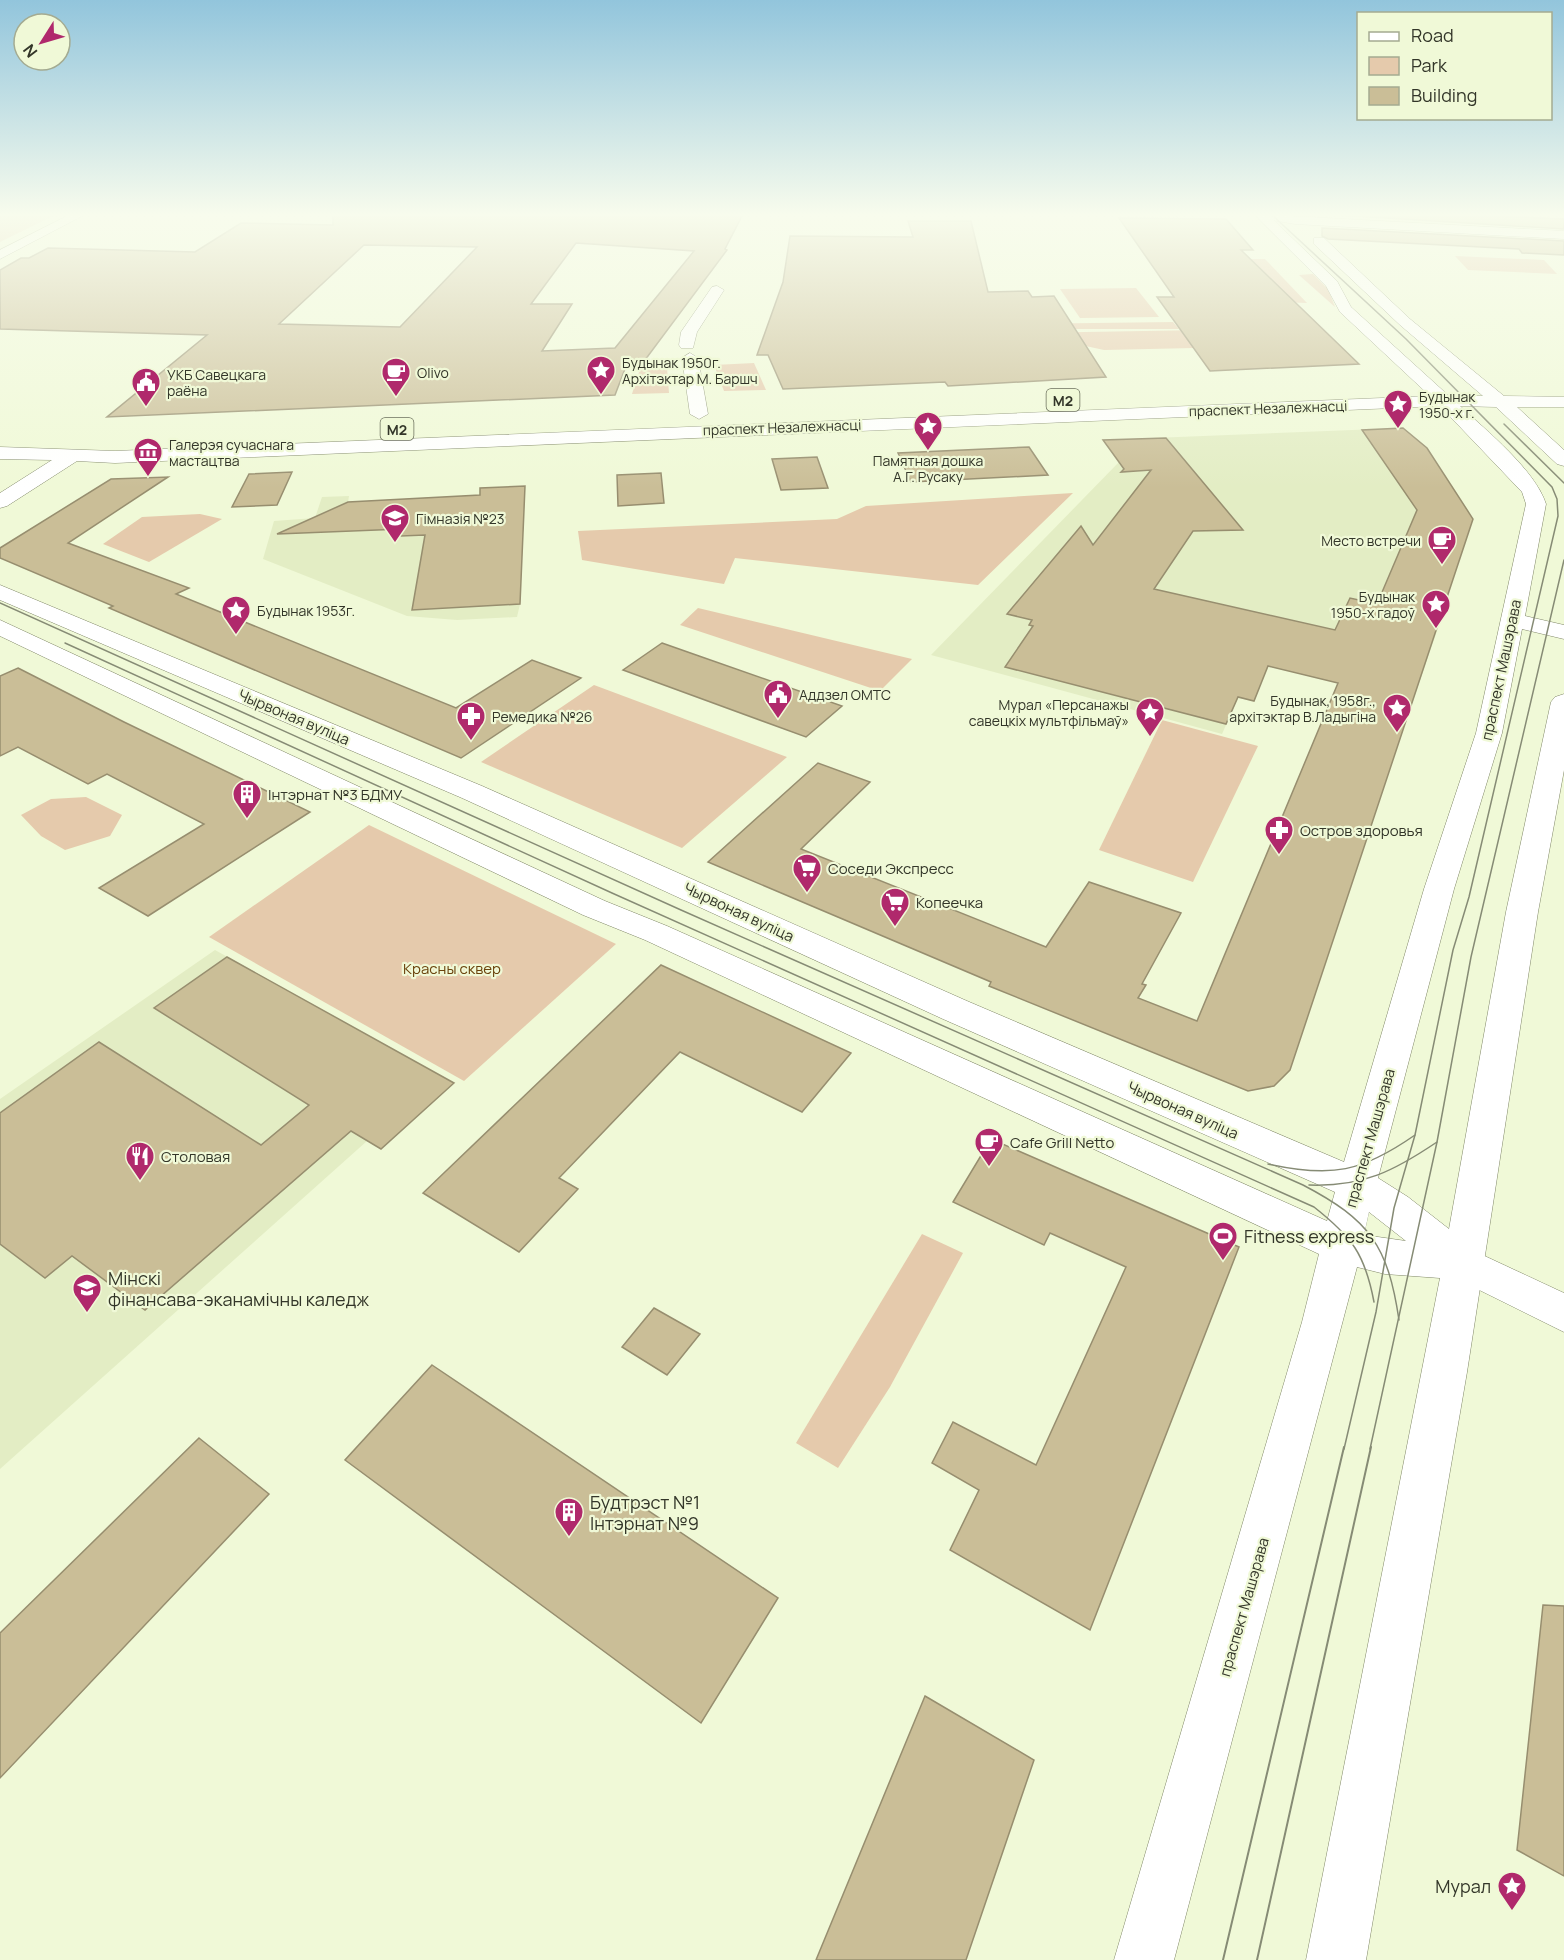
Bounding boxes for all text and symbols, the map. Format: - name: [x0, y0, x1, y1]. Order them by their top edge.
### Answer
- north arrow: [12, 12, 72, 72]
- legend: [1357, 12, 1552, 120]
- text: Road: [1411, 23, 1454, 47]
- text: N: [18, 40, 42, 62]
- text: Park: [1411, 53, 1448, 77]
- text: Building: [1411, 83, 1477, 107]
- place label: Будынак 1950г. Архітэктар М. Баршч: [622, 353, 758, 388]
- place icon: Будынак 1950г. Архітэктар М. Баршч: [585, 354, 617, 396]
- cafe icon: Olivo: [380, 356, 412, 398]
- place label: Olivo: [417, 363, 449, 382]
- place label: УКБ Савецкага раёна: [167, 365, 266, 400]
- public building icon: УКБ Савецкага раёна: [130, 366, 162, 408]
- place label: Будынак 1950-х г.: [1419, 387, 1476, 422]
- place icon: Будынак 1950-х г.: [1382, 388, 1414, 430]
- road number: М2: [1046, 389, 1080, 411]
- street label: праспект Незалежнасці: [1188, 396, 1348, 420]
- place icon: Памятная дошка А.Г. Русаку: [912, 410, 944, 452]
- street label: праспект Незалежнасці: [702, 415, 862, 439]
- road number: М2: [380, 418, 414, 440]
- place label: Галерэя сучаснага мастацтва: [169, 435, 294, 470]
- museum icon: Галерэя сучаснага мастацтва: [132, 436, 164, 478]
- place label: Памятная дошка А.Г. Русаку: [873, 451, 983, 486]
- school or university icon: Гімназія №23: [379, 502, 411, 544]
- place label: Гімназія №23: [416, 509, 505, 528]
- cafe icon: Место встречи: [1426, 524, 1458, 566]
- place label: Место встречи: [1321, 531, 1421, 550]
- place label: Будынак 1950-х гадоў: [1331, 587, 1416, 622]
- place icon: Будынак 1950-х гадоў: [1420, 588, 1452, 630]
- place icon: Будынак 1953г.: [220, 594, 252, 636]
- street label: праспект Машэрава: [1476, 598, 1526, 742]
- place label: Будынак 1953г.: [257, 601, 355, 620]
- public building icon: Аддзел ОМТС: [762, 678, 794, 720]
- street label: Чырвоная вуліца: [235, 684, 353, 750]
- place label: Аддзел ОМТС: [799, 685, 891, 704]
- place label: Будынак, 1958г., архітэктар В.Ладыгіна: [1229, 691, 1376, 726]
- place icon: Будынак, 1958г., архітэктар В.Ладыгіна: [1381, 692, 1413, 734]
- place label: Мурал «Персанажы савецкіх мультфільмаў»: [969, 695, 1129, 730]
- place icon: Мурал «Персанажы савецкіх мультфільмаў»: [1134, 696, 1166, 738]
- pharmacy icon: Ремедика №26: [455, 700, 487, 742]
- place label: Ремедика №26: [492, 707, 592, 726]
- building icon: Інтэрнат №3 БДМУ: [231, 778, 263, 820]
- place label: Інтэрнат №3 БДМУ: [268, 784, 403, 805]
- pharmacy icon: Остров здоровья: [1263, 814, 1295, 856]
- place label: Остров здоровья: [1300, 820, 1423, 841]
- supermarket icon: Соседи Экспресс: [791, 852, 823, 894]
- place label: Соседи Экспресс: [828, 858, 954, 879]
- street label: Чырвоная вуліца: [680, 877, 798, 947]
- supermarket icon: Копеечка: [879, 886, 911, 928]
- place label: Копеечка: [916, 892, 983, 913]
- park label: Красны сквер: [403, 958, 501, 979]
- street label: праспект Машэрава: [1340, 1066, 1400, 1210]
- street label: Чырвоная вуліца: [1124, 1076, 1242, 1144]
- cafe icon: Cafe Grill Netto: [973, 1126, 1005, 1168]
- place label: Cafe Grill Netto: [1010, 1132, 1114, 1153]
- restaurant icon: Столовая: [124, 1140, 156, 1182]
- place label: Столовая: [161, 1146, 230, 1167]
- sports icon: Fitness express: [1207, 1220, 1239, 1262]
- place label: Fitness express: [1244, 1224, 1374, 1248]
- place label: Мінскі фінансава-эканамічны каледж: [108, 1266, 369, 1311]
- school or university icon: Мінскі фінансава-эканамічны каледж: [71, 1272, 103, 1314]
- place label: Будтрэст №1 Інтэрнат №9: [590, 1490, 700, 1535]
- building icon: Будтрэст №1 Інтэрнат №9: [553, 1496, 585, 1538]
- street label: праспект Машэрава: [1214, 1535, 1274, 1679]
- place icon: Мурал: [1496, 1870, 1528, 1912]
- place label: Мурал: [1435, 1874, 1491, 1898]

